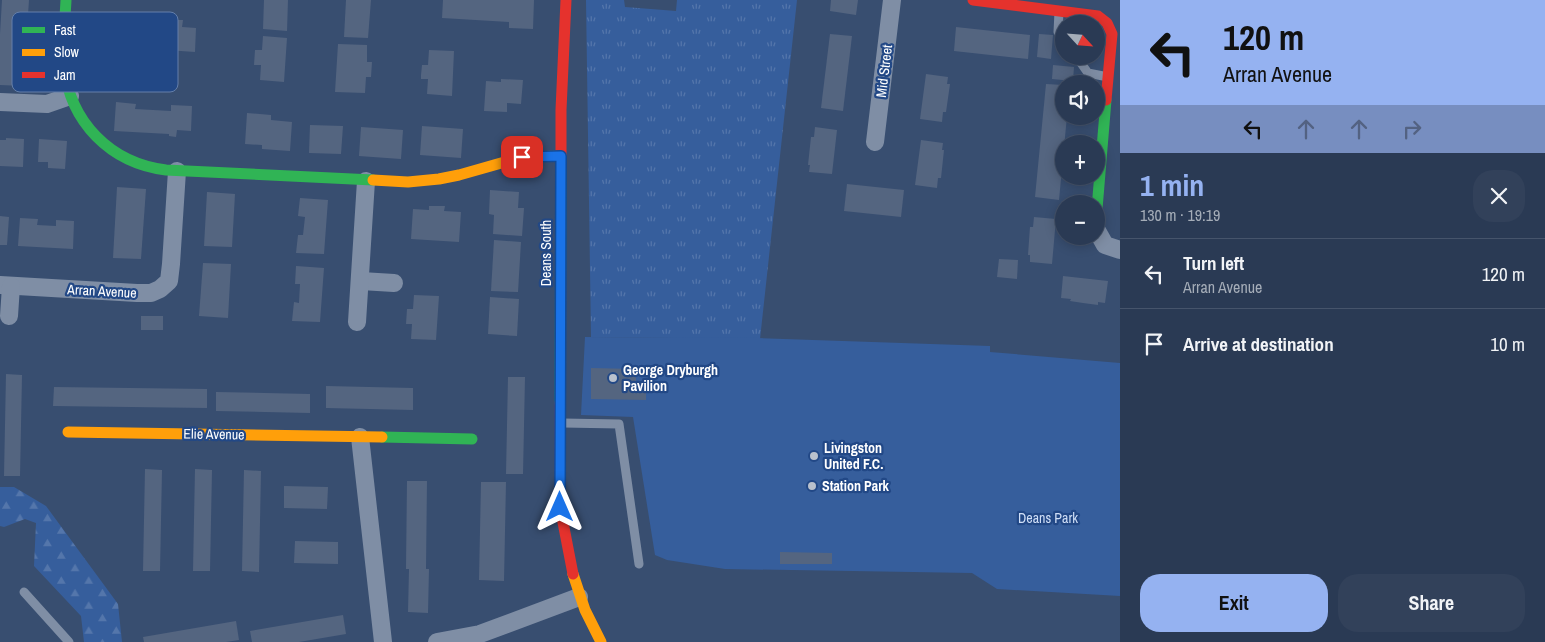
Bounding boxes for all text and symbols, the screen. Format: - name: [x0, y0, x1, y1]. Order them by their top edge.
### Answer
- legend: [12, 12, 178, 92]
- text: 120 m: [1223, 14, 1304, 61]
- north arrow: [1055, 15, 1105, 65]
- map controls: [1055, 15, 1105, 245]
- icon: left: [1140, 20, 1205, 85]
- text: Fast: [54, 21, 76, 39]
- text: Slow: [54, 43, 80, 61]
- street label: Mid Street: [872, 44, 896, 98]
- text: Arran Avenue: [1223, 59, 1332, 89]
- text: Jam: [54, 66, 76, 84]
- button: sound: [1055, 75, 1105, 125]
- icon: left: [1239, 115, 1267, 143]
- icon: ahead: [1292, 115, 1320, 143]
- icon: ahead: [1345, 115, 1373, 143]
- icon: right: [1398, 115, 1426, 143]
- button: +: [1055, 135, 1105, 185]
- pin: [501, 136, 543, 178]
- icon: arrive: [508, 143, 536, 171]
- text: 1 min: [1140, 165, 1204, 205]
- button: close: [1473, 170, 1525, 222]
- button: −: [1055, 195, 1105, 245]
- text: 130 m · 19:19: [1140, 204, 1220, 226]
- street label: Deans South: [537, 220, 555, 286]
- text: Turn left: [1183, 250, 1244, 276]
- icon: left: [1140, 260, 1168, 288]
- text: 120 m: [1482, 261, 1525, 287]
- text: Arran Avenue: [1183, 276, 1262, 298]
- street label: Arran Avenue: [66, 280, 137, 302]
- icon: arrive: [1140, 330, 1168, 358]
- text: Arrive at destination: [1183, 331, 1334, 357]
- text: 10 m: [1490, 331, 1525, 357]
- place label: George Dryburgh Pavilion: [623, 361, 718, 395]
- marker: George Dryburgh Pavilion: [607, 372, 619, 384]
- street label: Elie Avenue: [183, 424, 245, 444]
- place label: Livingston United F.C.: [824, 439, 883, 473]
- marker: Livingston United F.C.: [808, 450, 820, 462]
- place label: Station Park: [822, 477, 890, 495]
- position arrow: [533, 480, 585, 532]
- marker: Station Park: [806, 480, 818, 492]
- park label: Deans Park: [1018, 509, 1078, 527]
- button: Exit: [1140, 574, 1328, 632]
- button: Share: [1338, 574, 1525, 632]

